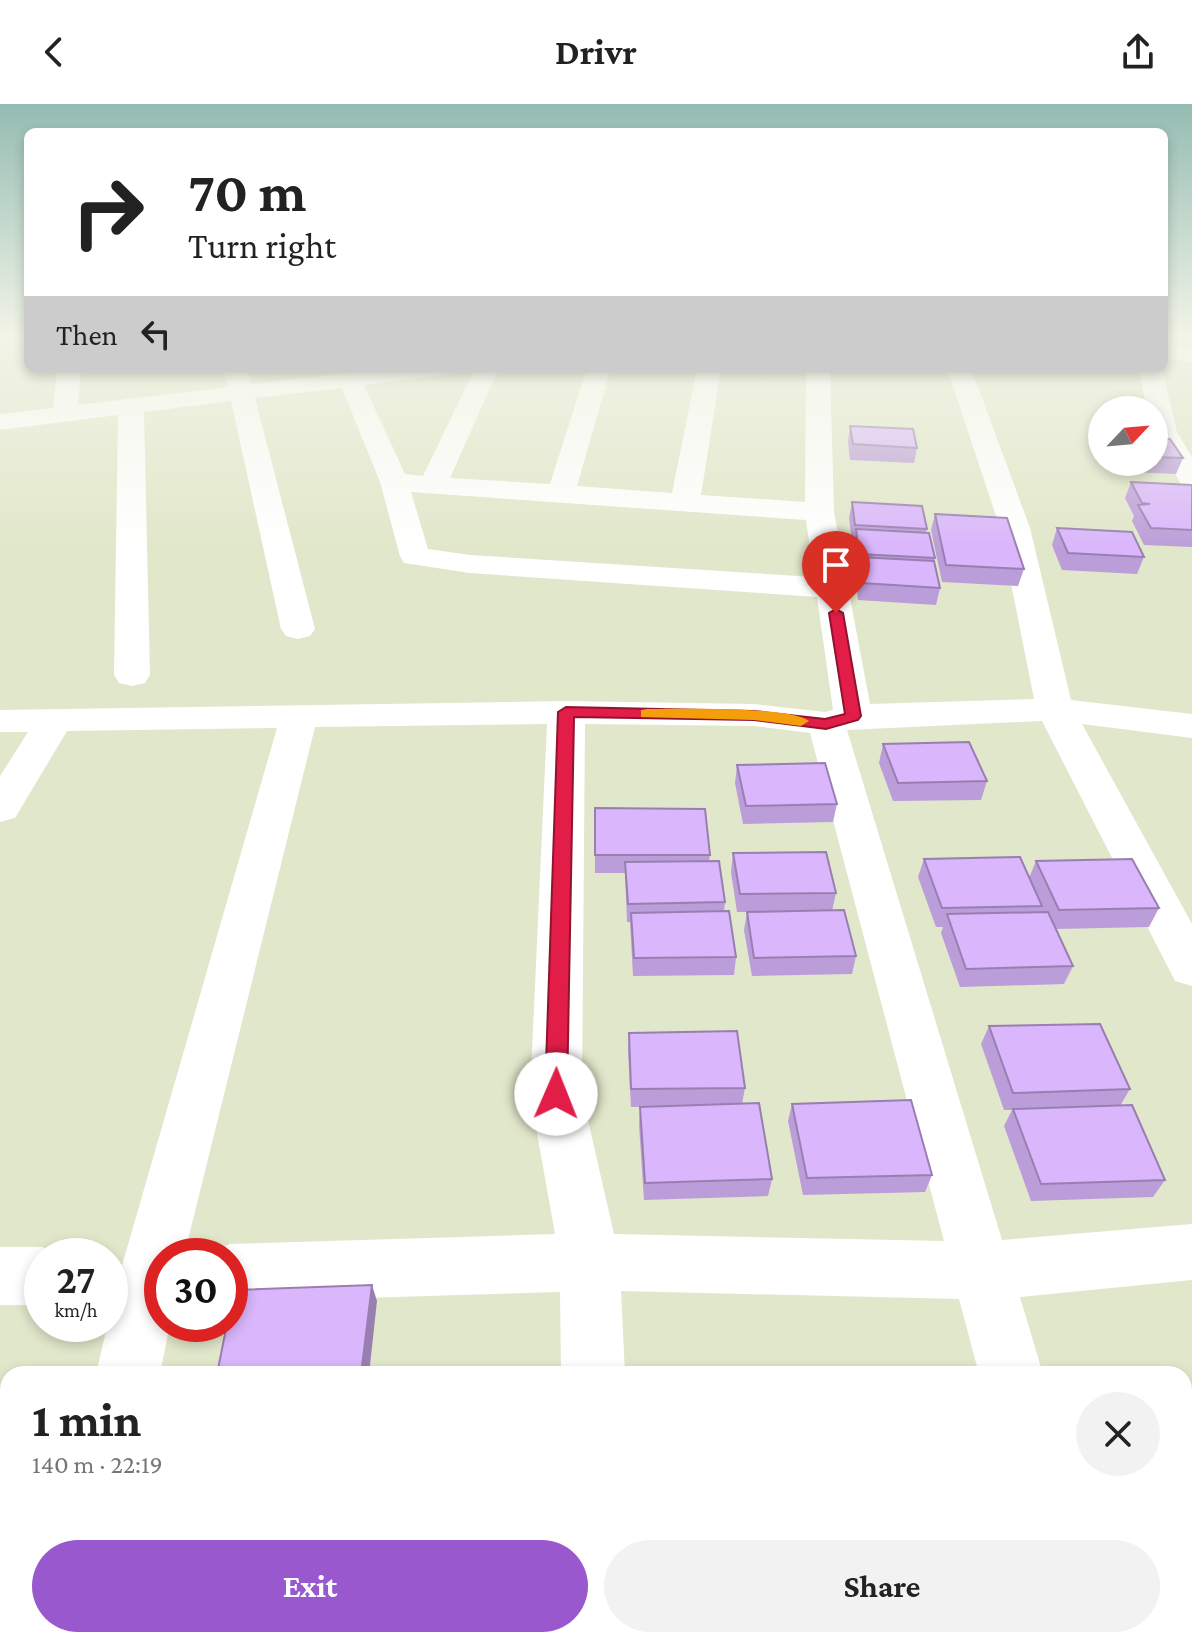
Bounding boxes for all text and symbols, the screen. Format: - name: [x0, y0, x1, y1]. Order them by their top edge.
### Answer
- icon: back: [32, 30, 76, 74]
- icon: share: [1116, 30, 1160, 74]
- text: Drivr: [555, 32, 637, 72]
- icon: right: [56, 160, 160, 264]
- text: 70 m: [188, 161, 307, 223]
- text: Turn right: [188, 226, 336, 266]
- icon: left: [134, 312, 178, 356]
- text: Then: [56, 318, 118, 351]
- north arrow: [1088, 396, 1168, 476]
- map controls: [1088, 396, 1168, 476]
- pin: [802, 531, 870, 613]
- icon: arrive: [814, 543, 858, 587]
- position arrow: [514, 1052, 598, 1136]
- speed limit sign: 30: [144, 1238, 248, 1342]
- text: 27: [57, 1257, 95, 1302]
- text: km/h: [54, 1299, 98, 1321]
- button: close: [1076, 1392, 1160, 1476]
- text: 1 min: [32, 1393, 141, 1446]
- text: 140 m · 22:19: [32, 1450, 163, 1479]
- button: Exit: [32, 1540, 588, 1632]
- button: Share: [604, 1540, 1160, 1632]

